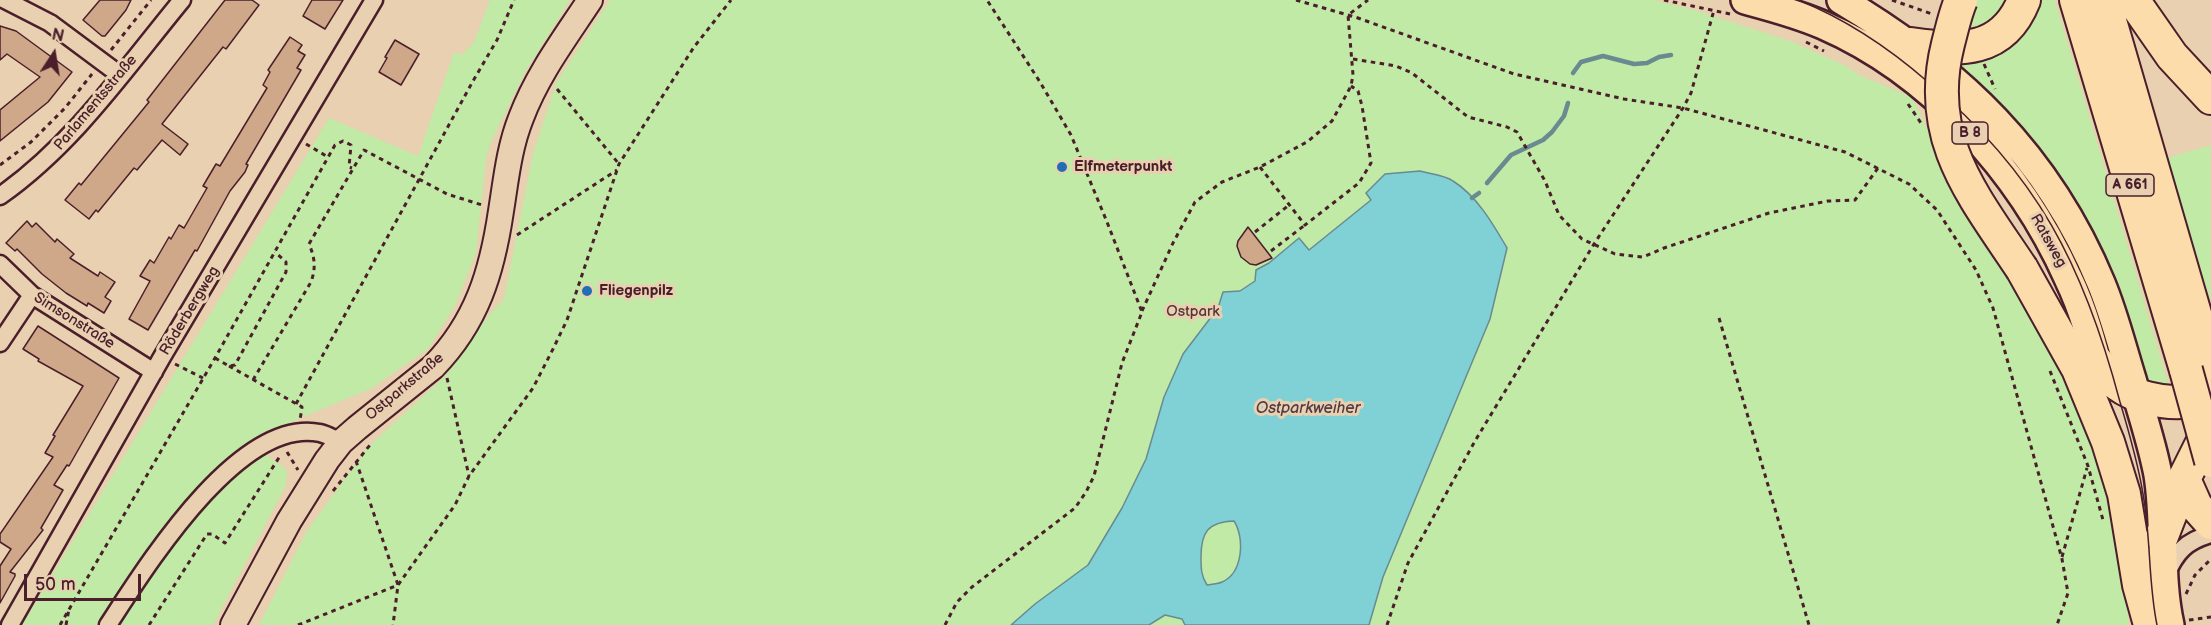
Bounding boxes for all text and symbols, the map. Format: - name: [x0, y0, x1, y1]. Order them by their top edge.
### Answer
- north arrow: [24, 24, 84, 84]
- text: N: [50, 25, 66, 46]
- street label: Parlamentsstraße: [51, 52, 141, 154]
- road number: B 8: [1952, 122, 1988, 144]
- place label: Elfmeterpunkt: [1074, 158, 1172, 176]
- marker: Elfmeterpunkt: [1055, 160, 1069, 174]
- road number: A 661: [2106, 174, 2154, 196]
- street label: Ratsweg: [2026, 211, 2070, 271]
- street label: Röderbergweg: [156, 263, 224, 359]
- place label: Fliegenpilz: [599, 282, 673, 300]
- marker: Fliegenpilz: [580, 284, 594, 298]
- street label: Simsonstraße: [30, 289, 118, 353]
- park label: Ostpark: [1166, 303, 1220, 321]
- street label: Ostparkstraße: [362, 349, 448, 425]
- water label: Ostparkweiher: [1256, 399, 1360, 419]
- scale bar: [27, 562, 144, 600]
- text: 50 m: [35, 574, 76, 595]

